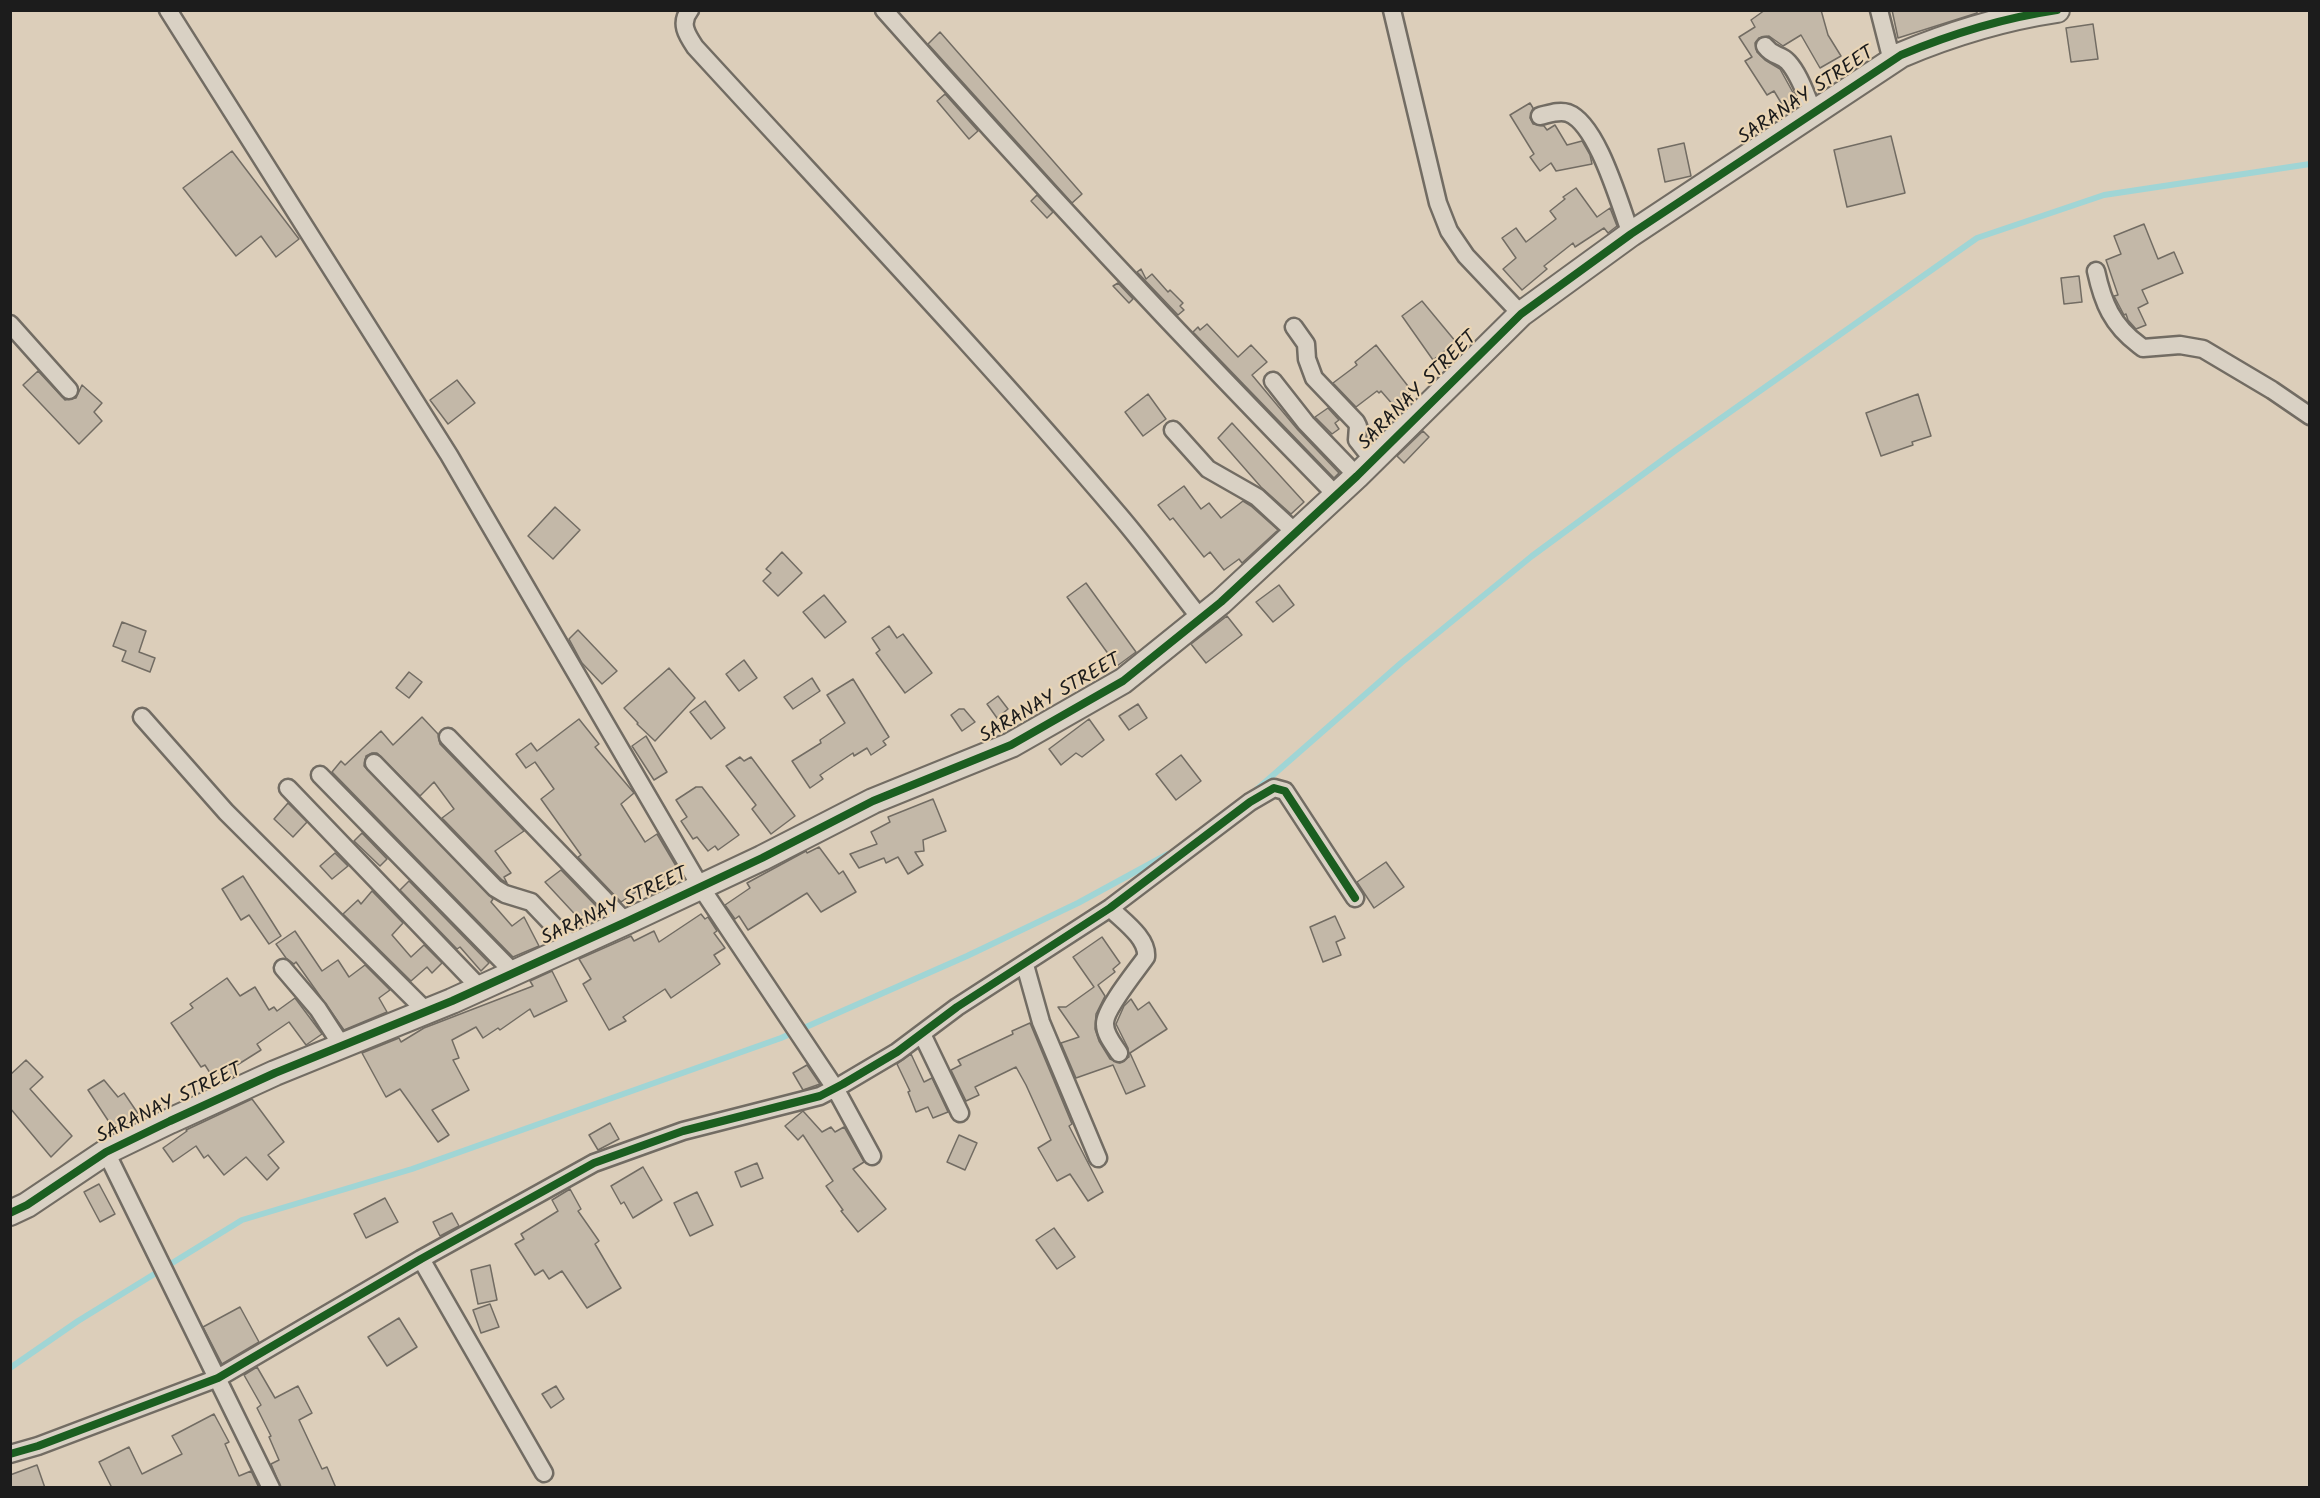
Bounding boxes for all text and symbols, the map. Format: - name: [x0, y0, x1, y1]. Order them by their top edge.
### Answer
- street label: SARANAY STREET: [1734, 43, 1880, 151]
- street label: SARANAY STREET: [1354, 327, 1484, 457]
- street label: SARANAY STREET: [976, 650, 1126, 750]
- street label: SARANAY STREET: [538, 864, 692, 952]
- street label: SARANAY STREET: [93, 1059, 247, 1151]

